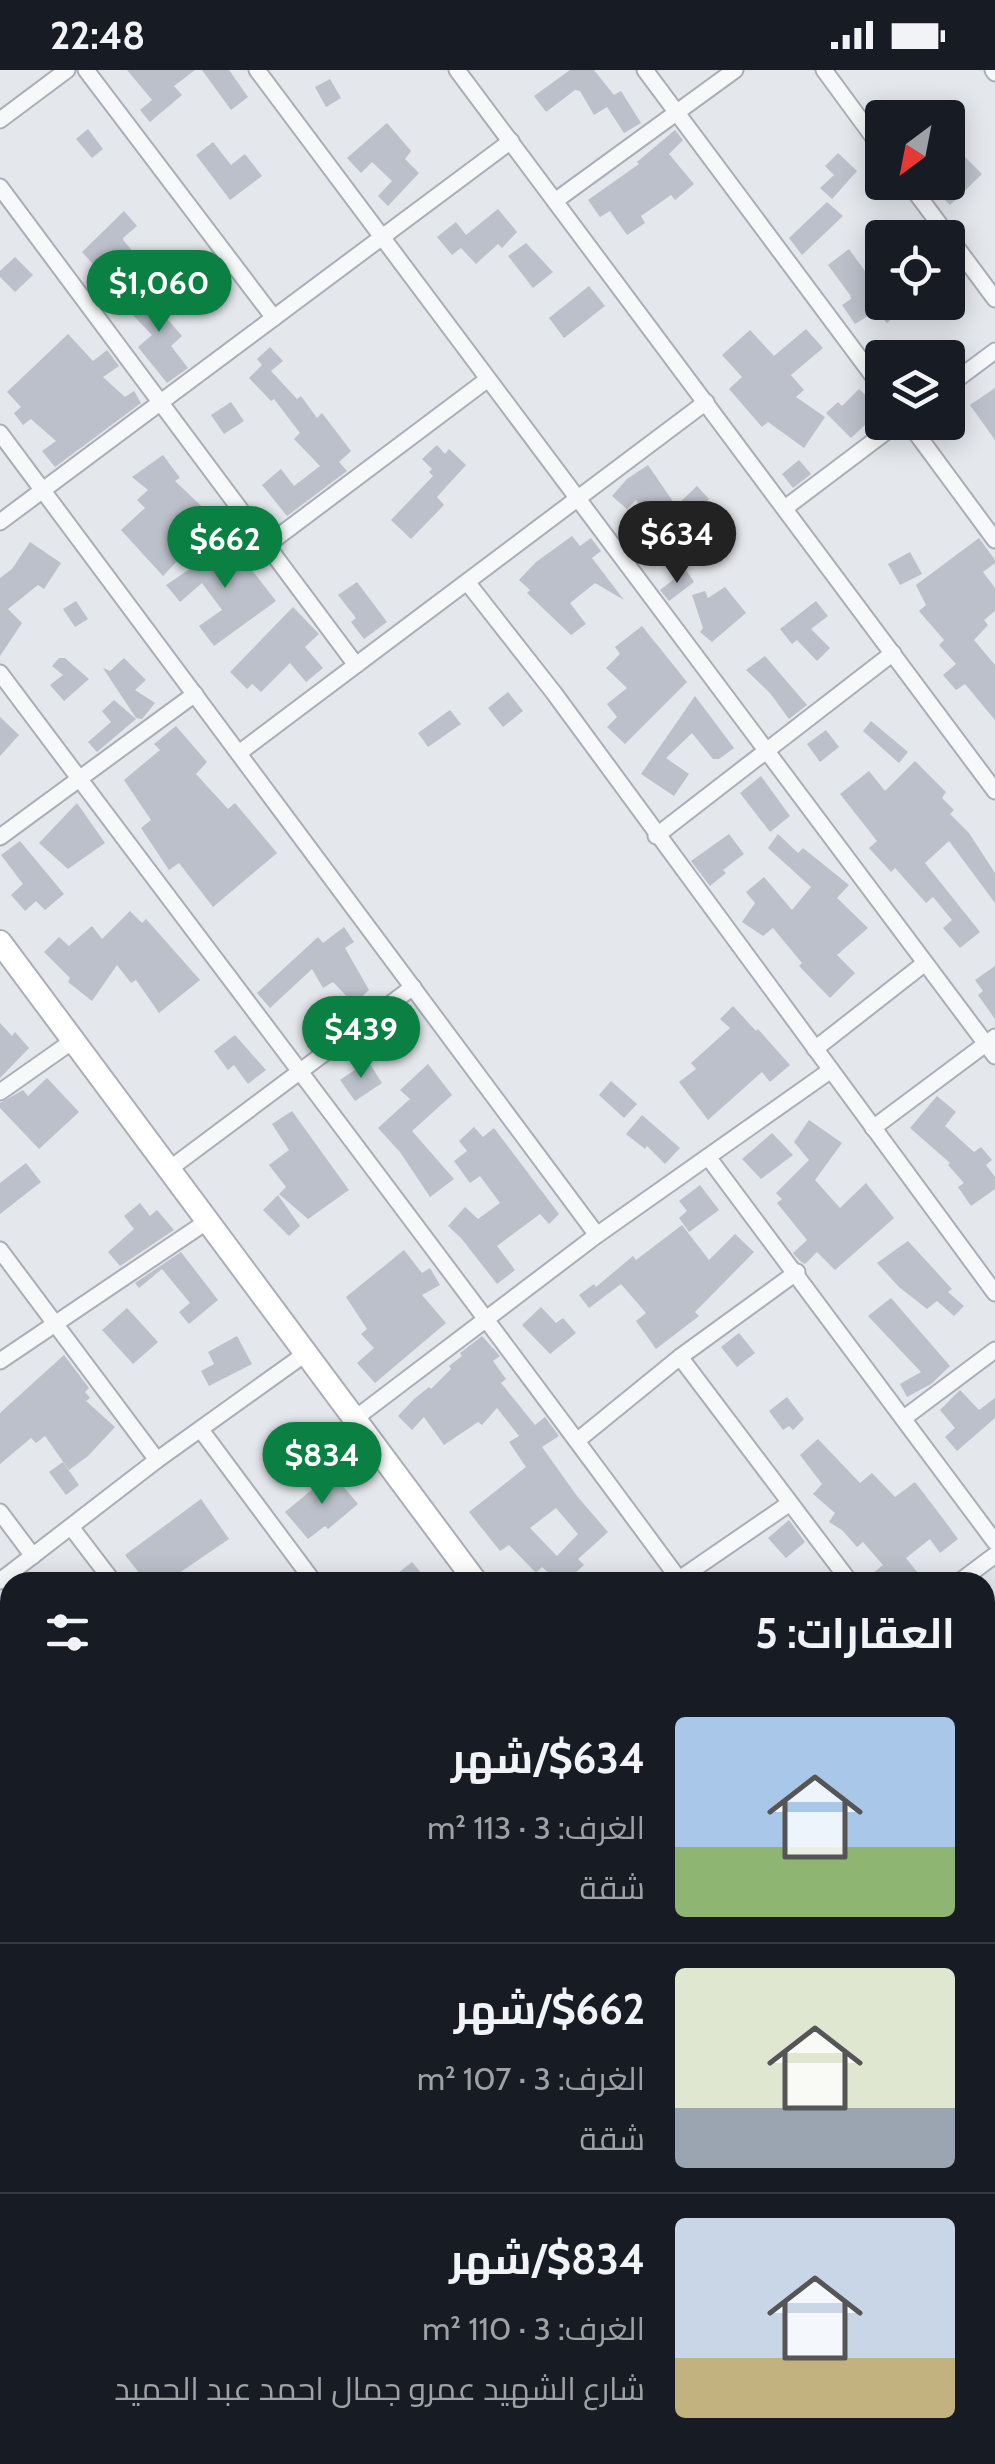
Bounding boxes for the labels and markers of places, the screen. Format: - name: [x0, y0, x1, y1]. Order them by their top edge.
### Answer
- pin: $1,060: [78, 250, 240, 335]
- pin: $634: [618, 501, 736, 586]
- pin: $662: [166, 506, 284, 591]
- pin: $439: [302, 996, 420, 1081]
- pin: $834: [263, 1422, 381, 1507]

